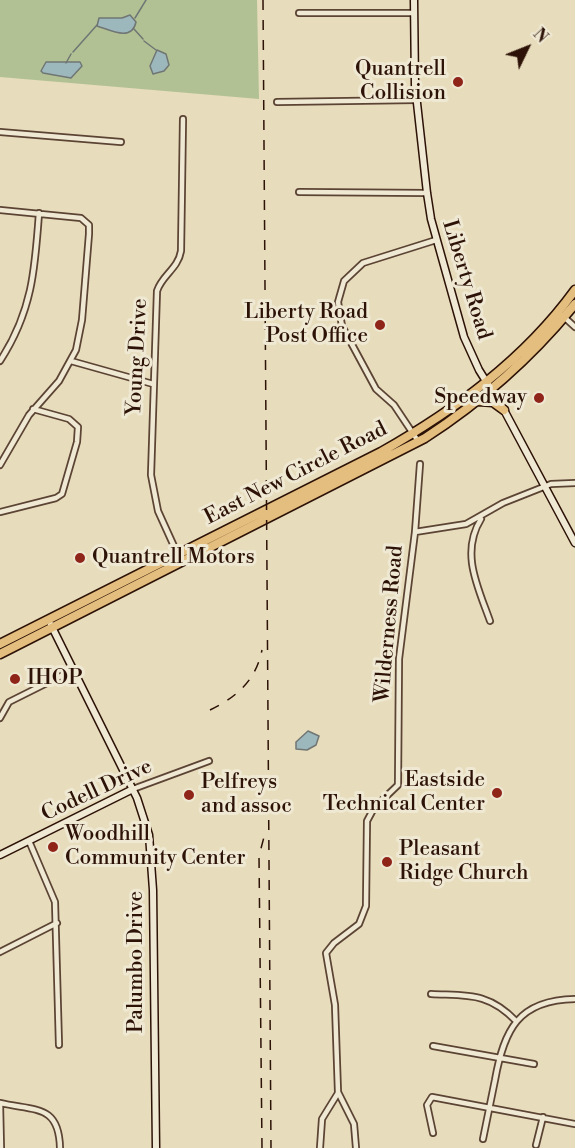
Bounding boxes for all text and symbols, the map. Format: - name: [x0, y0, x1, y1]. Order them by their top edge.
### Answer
- north arrow: [497, 18, 557, 78]
- text: N: [529, 24, 552, 47]
- place label: Quantrell Collision: [355, 57, 446, 107]
- marker: Quantrell Collision: [451, 75, 465, 89]
- street label: Liberty Road: [436, 217, 496, 343]
- street label: Young Drive: [122, 298, 154, 416]
- place label: Liberty Road Post Office: [244, 300, 368, 350]
- marker: Liberty Road Post Office: [373, 318, 387, 332]
- place label: Speedway: [434, 385, 527, 411]
- marker: Speedway: [532, 391, 546, 405]
- street label: East New Circle Road: [201, 417, 391, 531]
- street label: Wilderness Road: [371, 544, 409, 704]
- place label: Quantrell Motors: [92, 545, 255, 571]
- marker: Quantrell Motors: [73, 551, 87, 565]
- place label: IHOP: [27, 666, 83, 692]
- marker: IHOP: [8, 672, 22, 686]
- street label: Codell Drive: [38, 754, 156, 828]
- place label: Eastside Technical Center: [323, 768, 485, 818]
- place label: Pelfreys and assoc: [201, 770, 292, 820]
- marker: Eastside Technical Center: [490, 786, 504, 800]
- marker: Pelfreys and assoc: [182, 788, 196, 802]
- place label: Woodhill Community Center: [65, 822, 246, 872]
- place label: Pleasant Ridge Church: [399, 837, 529, 887]
- marker: Woodhill Community Center: [46, 840, 60, 854]
- marker: Pleasant Ridge Church: [380, 855, 394, 869]
- street label: Palumbo Drive: [124, 891, 150, 1033]

